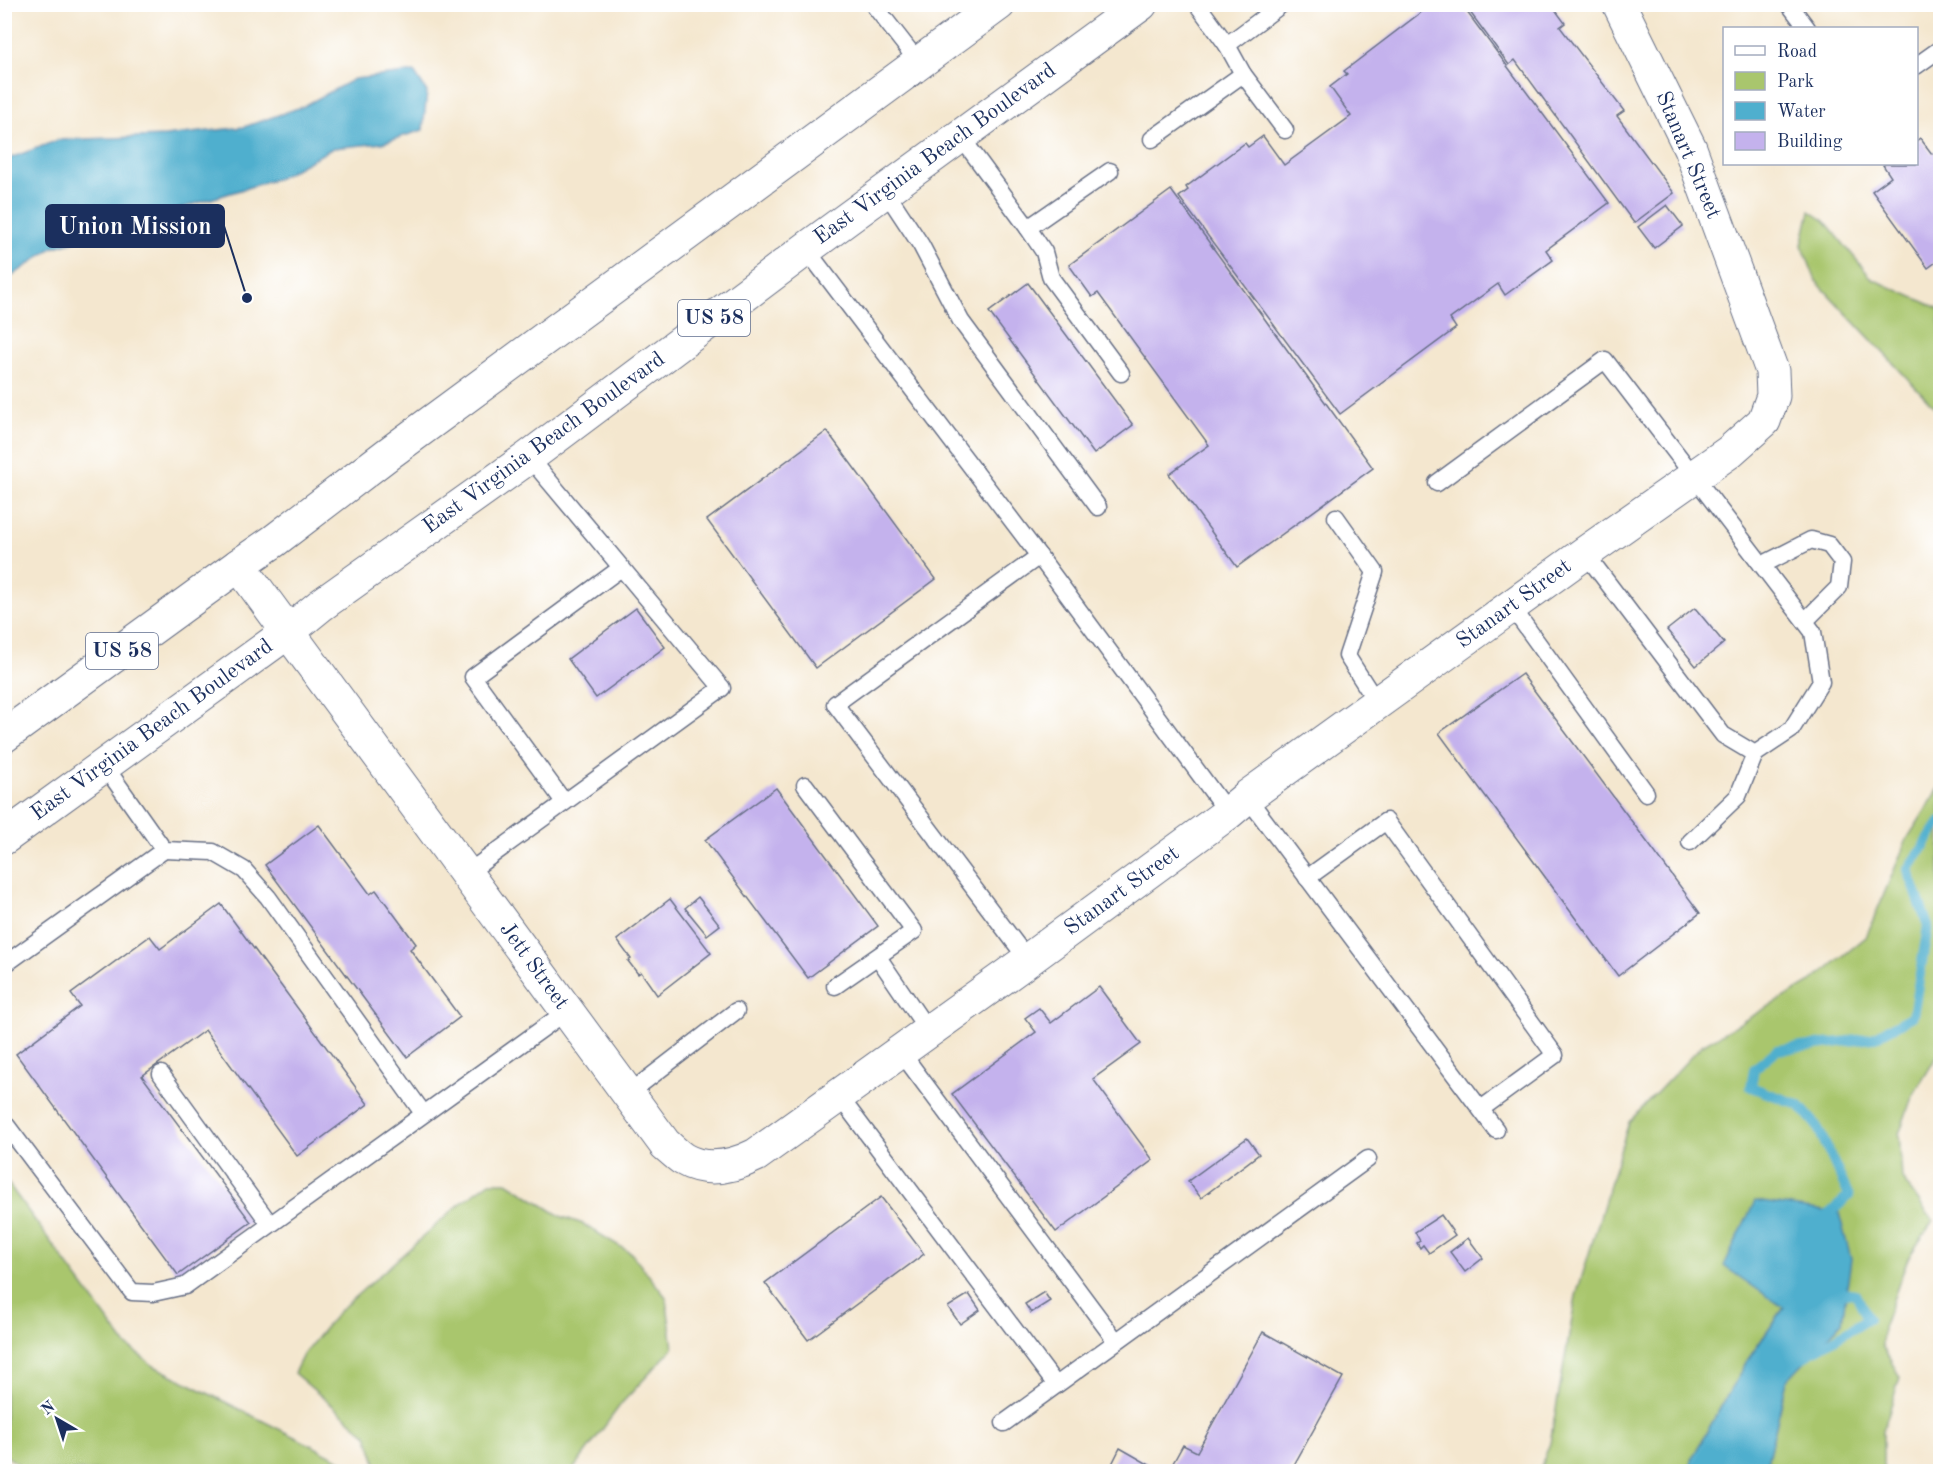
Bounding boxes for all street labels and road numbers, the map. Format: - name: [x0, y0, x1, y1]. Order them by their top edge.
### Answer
- street label: East Virginia Beach Boulevard: [810, 59, 1060, 249]
- street label: Stanart Street: [1651, 88, 1725, 222]
- road number: US 58: [678, 300, 750, 336]
- street label: East Virginia Beach Boulevard: [419, 348, 669, 538]
- street label: Stanart Street: [1452, 555, 1576, 653]
- road number: US 58: [86, 633, 158, 669]
- street label: East Virginia Beach Boulevard: [27, 635, 277, 825]
- street label: Stanart Street: [1060, 842, 1184, 940]
- street label: Jett Street: [495, 918, 573, 1014]

